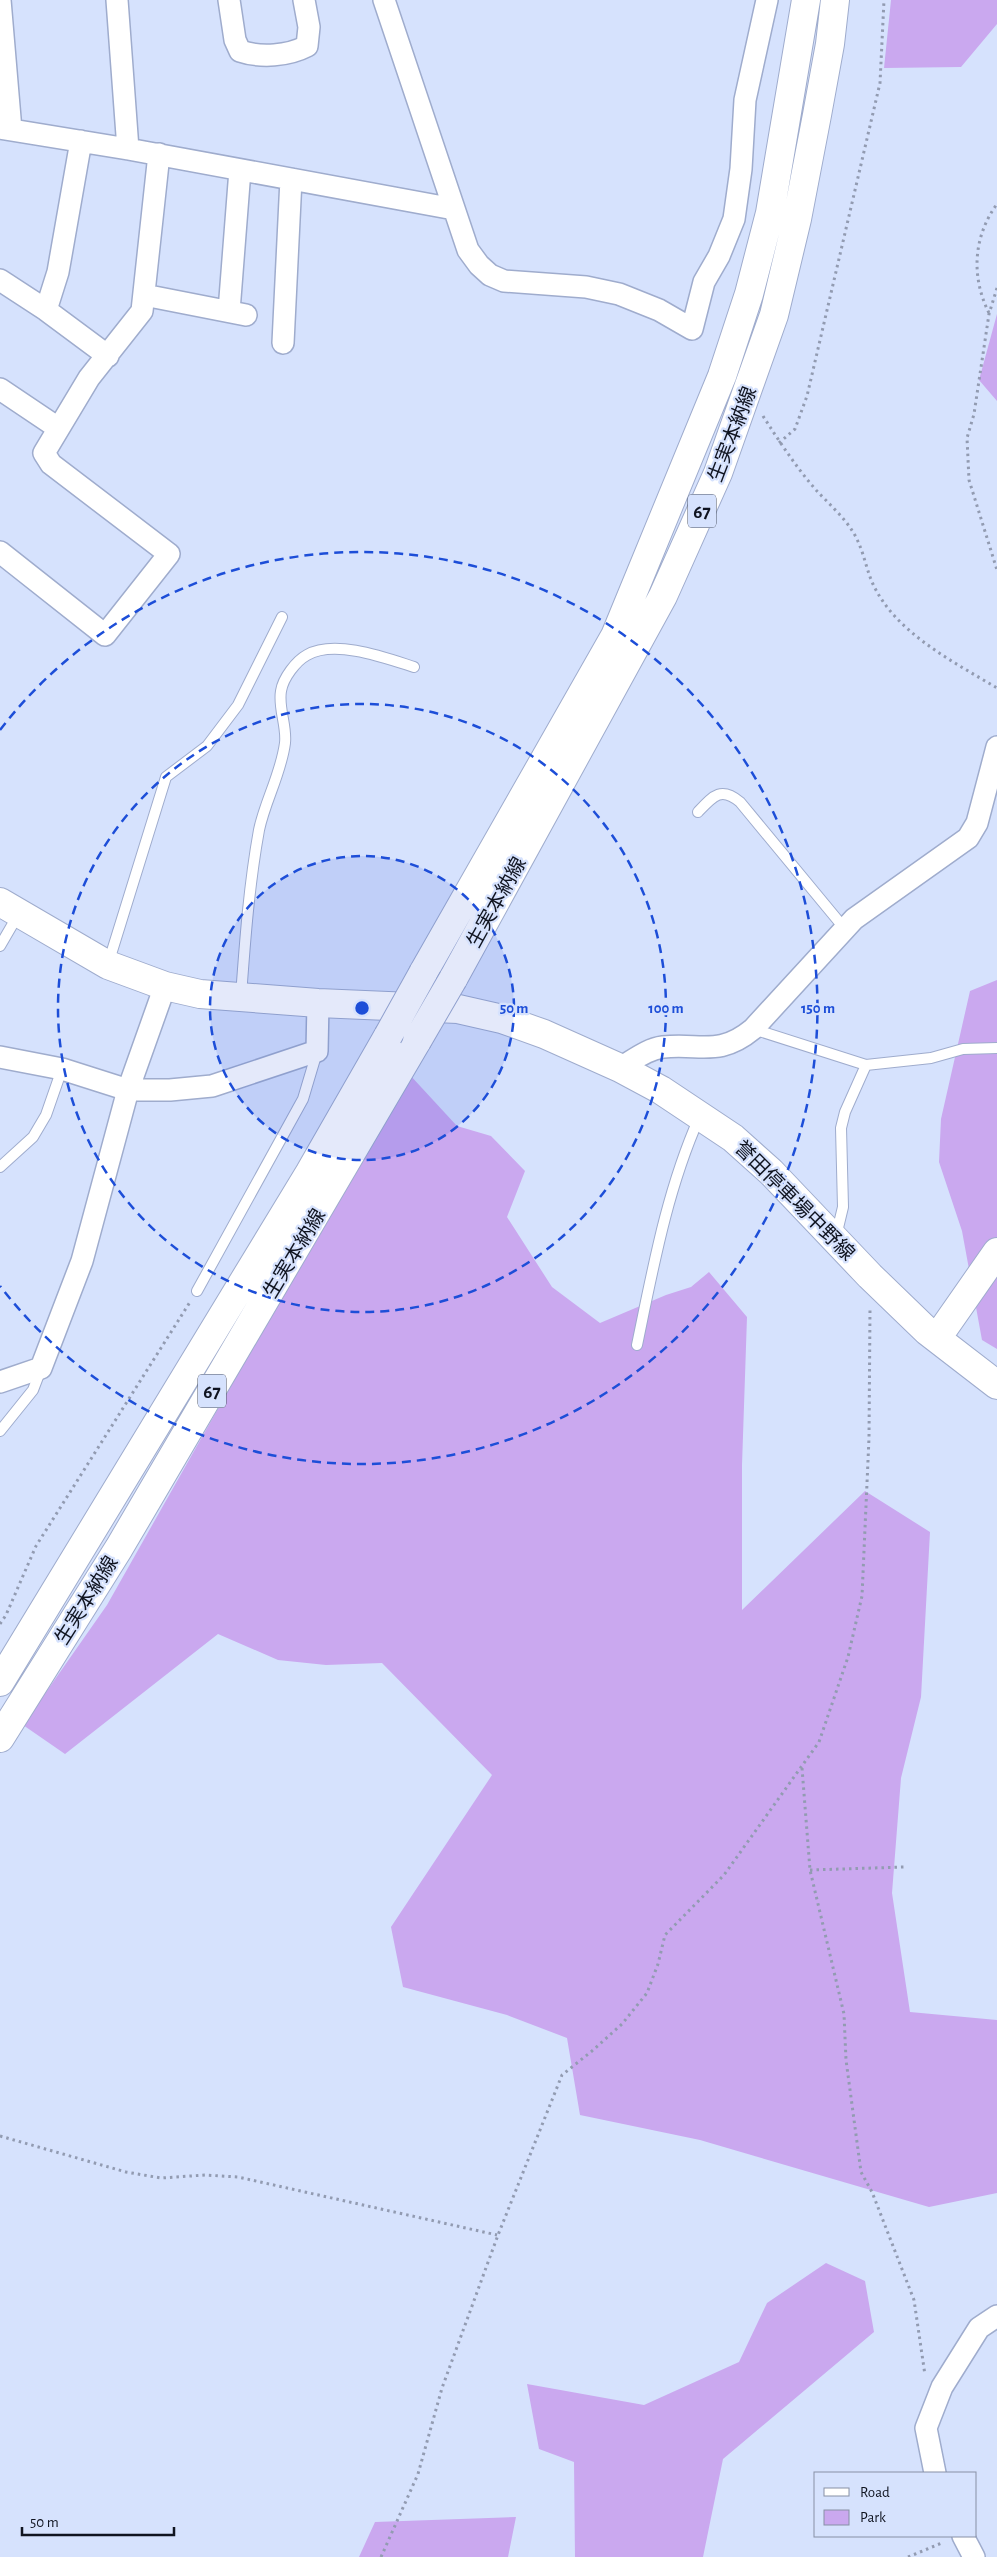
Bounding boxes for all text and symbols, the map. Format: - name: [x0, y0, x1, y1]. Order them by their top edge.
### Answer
- street label: 生実本納線: [704, 383, 760, 485]
- road number: 67: [688, 494, 716, 528]
- street label: 生実本納線: [462, 853, 530, 951]
- centre of rings: [353, 999, 371, 1017]
- text: 50 m: [500, 1001, 528, 1016]
- text: 100 m: [648, 1001, 684, 1016]
- text: 150 m: [801, 1001, 835, 1016]
- street label: 誉田停車場中野線: [731, 1136, 859, 1264]
- street label: 生実本納線: [259, 1204, 329, 1302]
- road number: 67: [198, 1374, 226, 1408]
- street label: 生実本納線: [50, 1552, 122, 1648]
- legend: [814, 2472, 977, 2537]
- text: Road: [860, 2485, 890, 2500]
- scale bar: [22, 2504, 175, 2536]
- text: Park: [860, 2510, 886, 2525]
- text: 50 m: [30, 2515, 59, 2530]

